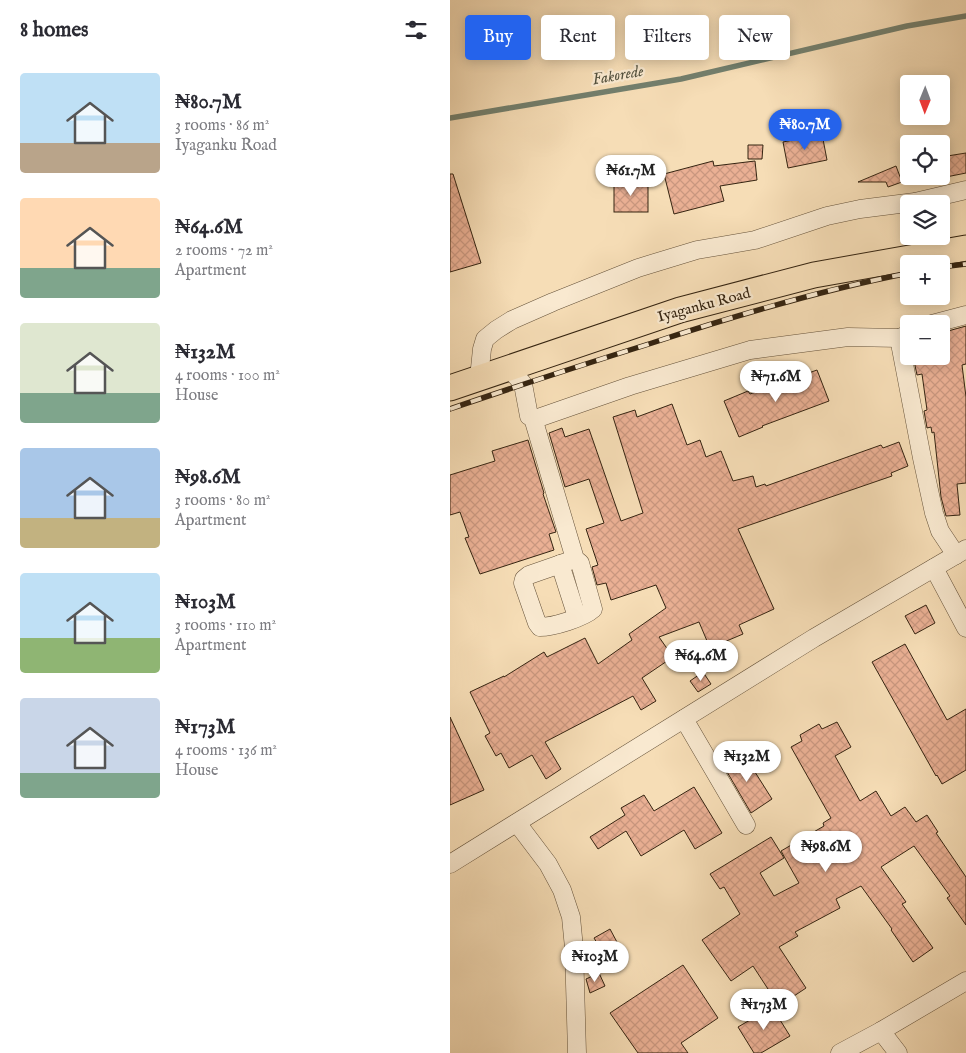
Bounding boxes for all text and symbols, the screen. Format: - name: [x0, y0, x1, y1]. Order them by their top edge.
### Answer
- chip: Buy: [465, 15, 531, 60]
- chip: Rent: [541, 15, 615, 60]
- chip: Filters: [625, 15, 709, 60]
- chip: New: [719, 15, 790, 60]
- icon: filters: [402, 16, 430, 44]
- text: 8 homes: [20, 17, 88, 44]
- water label: Fakorede: [591, 62, 646, 90]
- north arrow: [900, 75, 950, 125]
- map controls: [900, 75, 950, 365]
- text: ₦80.7M: [175, 89, 242, 116]
- icon: home: [60, 93, 120, 153]
- pin: ₦80.7M: [764, 108, 846, 151]
- text: ₦80.7M: [780, 115, 830, 135]
- text: 3 rooms · 86 m²: [175, 116, 269, 136]
- button: locate: [900, 135, 950, 185]
- text: Iyaganku Road: [175, 136, 277, 156]
- pin: ₦61.7M: [590, 154, 672, 197]
- text: ₦61.7M: [606, 161, 656, 181]
- button: layers: [900, 195, 950, 245]
- text: ₦64.6M: [175, 214, 243, 241]
- icon: home: [60, 218, 120, 278]
- text: 2 rooms · 72 m²: [175, 241, 273, 261]
- button: +: [900, 255, 950, 305]
- text: Apartment: [175, 261, 246, 281]
- street label: Iyaganku Road: [655, 283, 754, 327]
- button: −: [900, 315, 950, 365]
- text: ₦132M: [175, 339, 235, 366]
- icon: home: [60, 343, 120, 403]
- pin: ₦71.6M: [735, 360, 817, 403]
- text: 4 rooms · 100 m²: [175, 366, 280, 386]
- text: ₦71.6M: [751, 367, 801, 387]
- text: House: [175, 386, 218, 406]
- text: ₦98.6M: [175, 464, 241, 491]
- icon: home: [60, 468, 120, 528]
- text: 3 rooms · 80 m²: [175, 491, 271, 511]
- text: Apartment: [175, 511, 246, 531]
- text: ₦103M: [175, 589, 236, 616]
- icon: home: [60, 593, 120, 653]
- text: 3 rooms · 110 m²: [175, 616, 276, 636]
- text: Apartment: [175, 636, 246, 656]
- pin: ₦64.6M: [660, 640, 742, 682]
- text: ₦64.6M: [675, 646, 727, 666]
- text: ₦173M: [175, 714, 235, 741]
- icon: home: [60, 718, 120, 778]
- pin: ₦132M: [712, 740, 782, 783]
- text: 4 rooms · 136 m²: [175, 741, 277, 761]
- text: ₦132M: [724, 747, 770, 767]
- text: House: [175, 761, 218, 781]
- pin: ₦98.6M: [785, 830, 867, 873]
- text: ₦98.6M: [801, 837, 851, 857]
- pin: ₦103M: [560, 940, 630, 983]
- text: ₦103M: [572, 947, 618, 967]
- pin: ₦173M: [729, 988, 799, 1031]
- text: ₦173M: [741, 995, 787, 1015]

